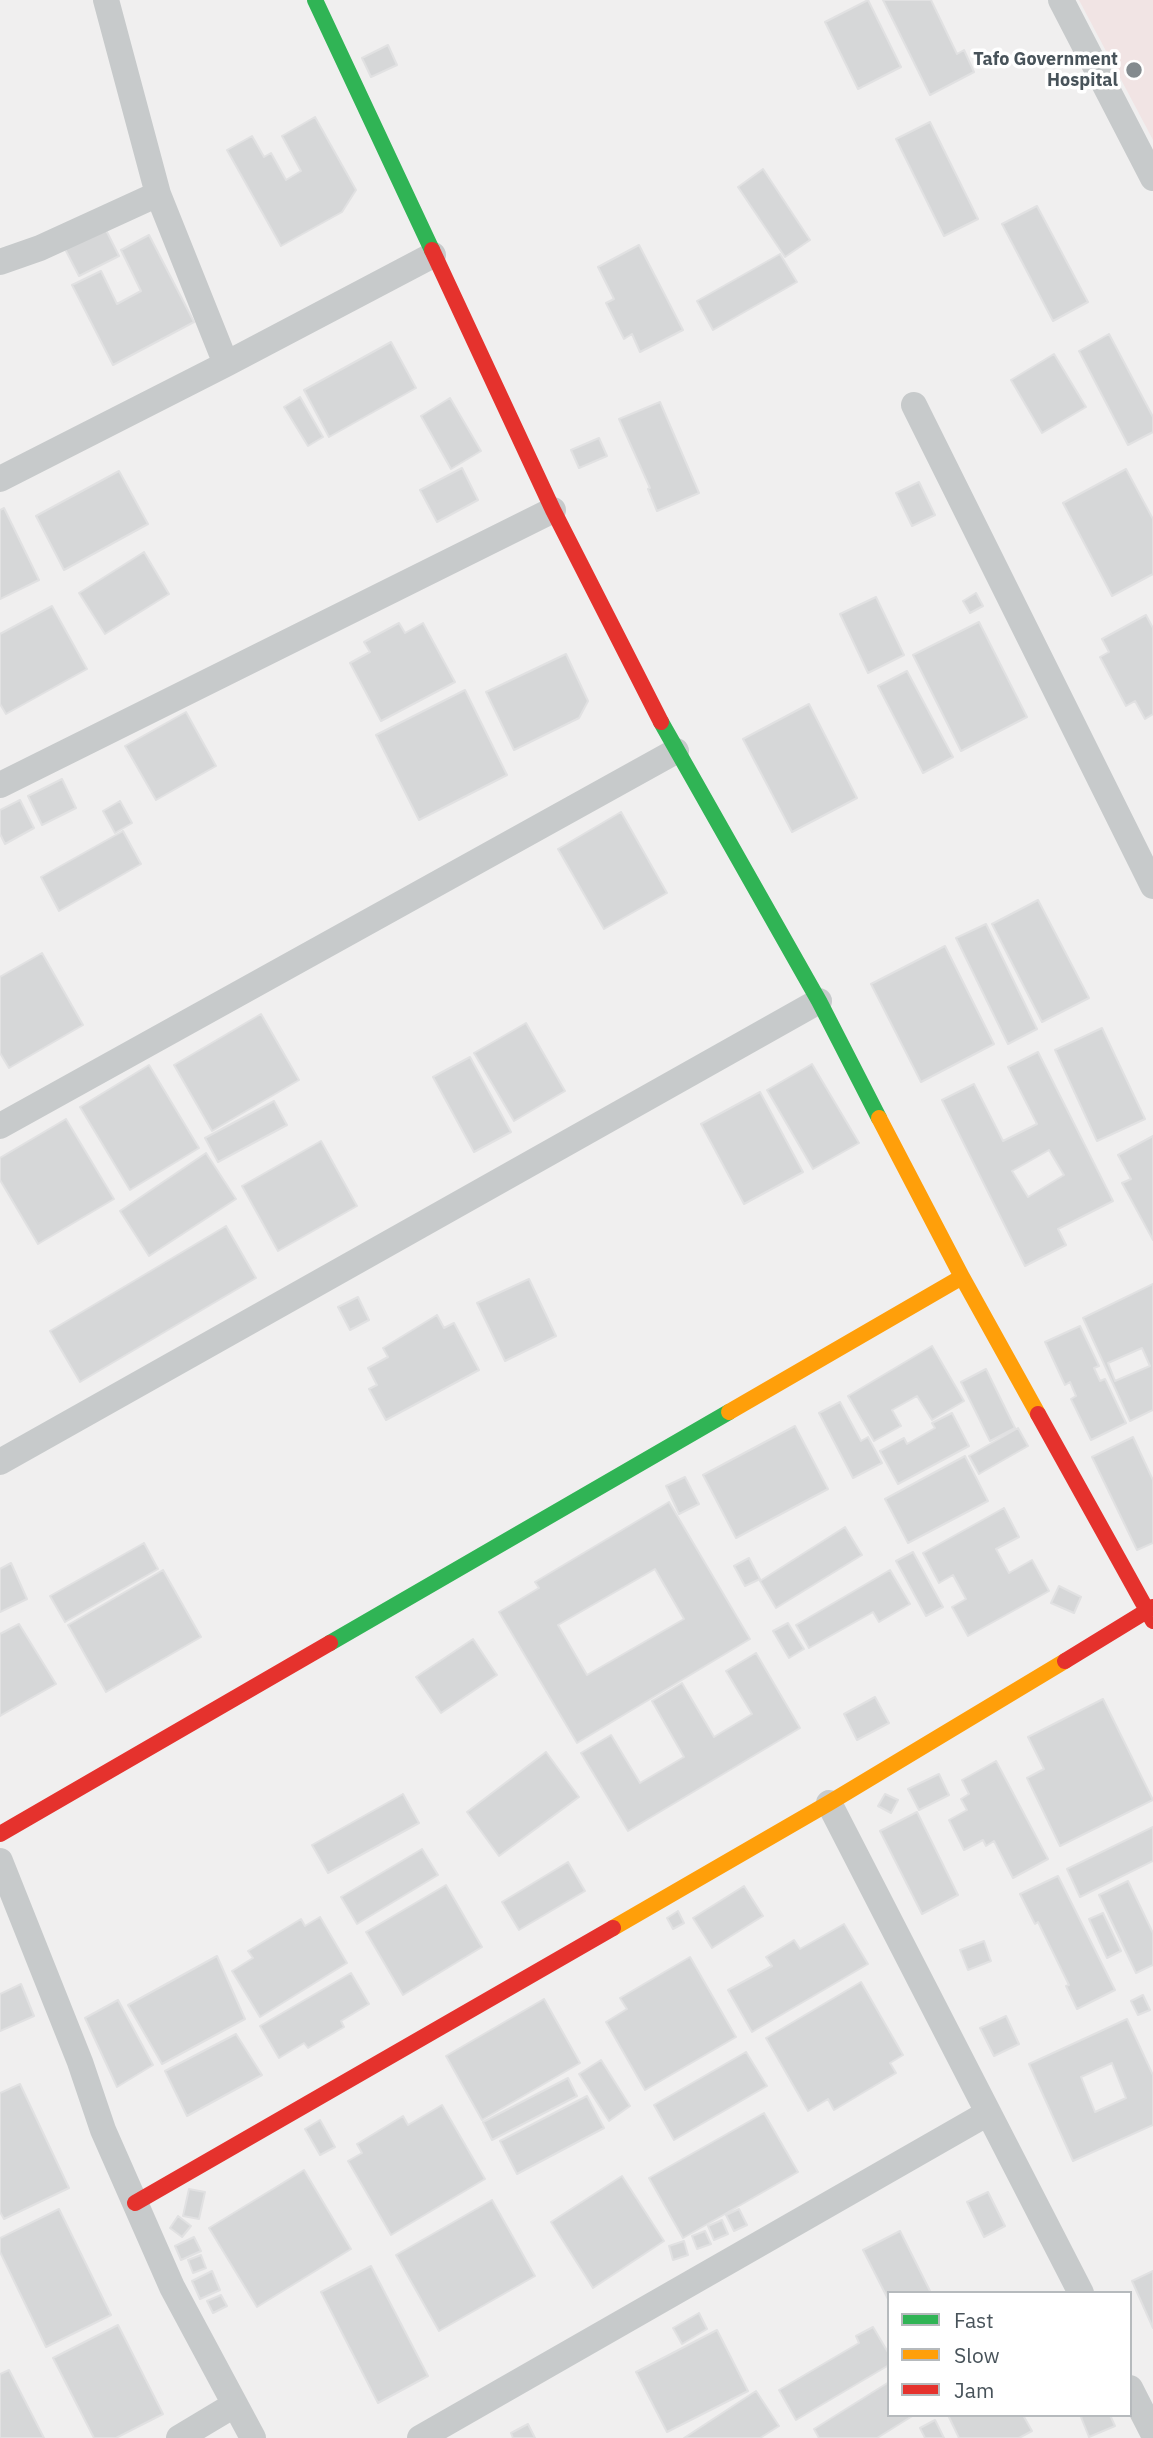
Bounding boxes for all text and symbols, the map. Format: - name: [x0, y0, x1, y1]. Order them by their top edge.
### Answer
- place label: Tafo Government Hospital: [973, 49, 1118, 92]
- marker: Tafo Government Hospital: [1124, 60, 1144, 80]
- legend: [887, 2291, 1132, 2417]
- text: Fast: [954, 2306, 994, 2334]
- text: Slow: [954, 2341, 1000, 2369]
- text: Jam: [954, 2376, 994, 2404]

